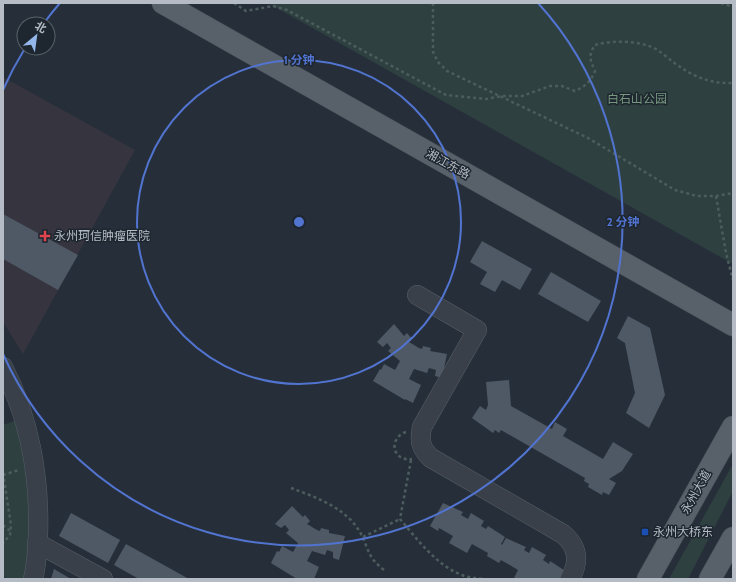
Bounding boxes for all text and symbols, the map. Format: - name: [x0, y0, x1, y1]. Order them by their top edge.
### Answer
- north arrow: [16, 16, 56, 56]
- text: 北: [33, 18, 49, 36]
- text: 1 分钟: [283, 52, 315, 67]
- park label: 白石山公园: [607, 91, 667, 106]
- street label: 湘江东路: [424, 145, 473, 182]
- text: 2 分钟: [606, 214, 640, 229]
- centre of rings: [292, 215, 306, 229]
- place label: 永州珂信肿瘤医院: [54, 228, 150, 243]
- marker: 永州珂信肿瘤医院: [39, 230, 51, 242]
- street label: 永州大道: [677, 467, 714, 516]
- place label: 永州大桥东: [653, 524, 713, 539]
- marker: 永州大桥东: [640, 527, 650, 537]

